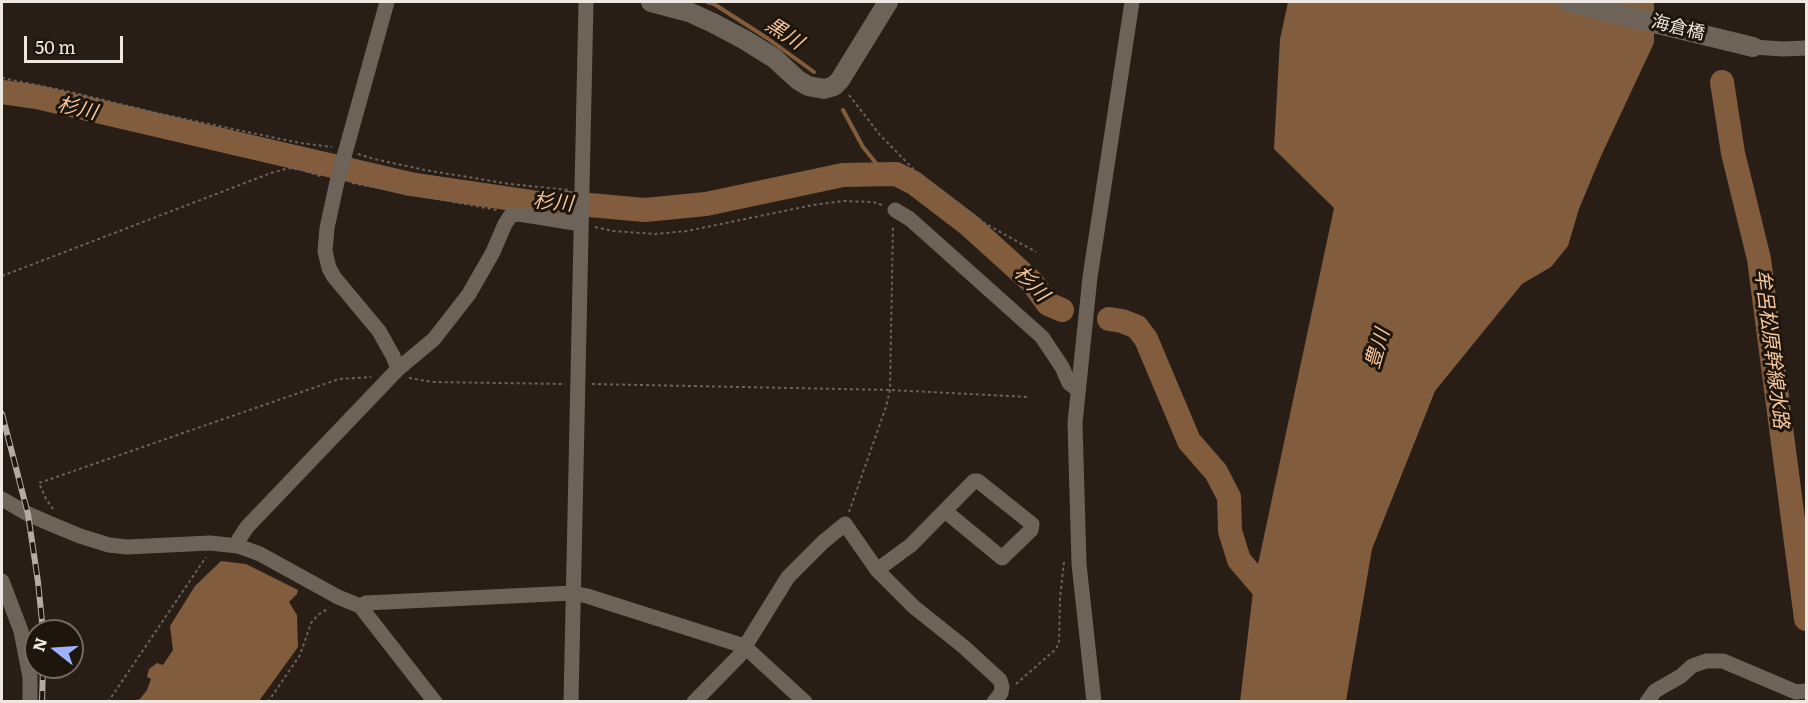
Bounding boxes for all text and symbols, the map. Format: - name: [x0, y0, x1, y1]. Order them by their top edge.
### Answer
- street label: 海倉橋: [1649, 11, 1707, 45]
- water label: 黒川: [761, 13, 807, 55]
- scale bar: [27, 24, 126, 62]
- text: 50 m: [35, 33, 76, 60]
- water label: 杉川: [55, 93, 99, 125]
- water label: 杉川: [532, 189, 574, 217]
- water label: 杉川: [1008, 261, 1054, 307]
- water label: 牟呂松原幹線水路: [1749, 268, 1793, 430]
- water label: 豊川: [1361, 326, 1395, 372]
- north arrow: [24, 619, 84, 679]
- text: N: [25, 634, 52, 654]

